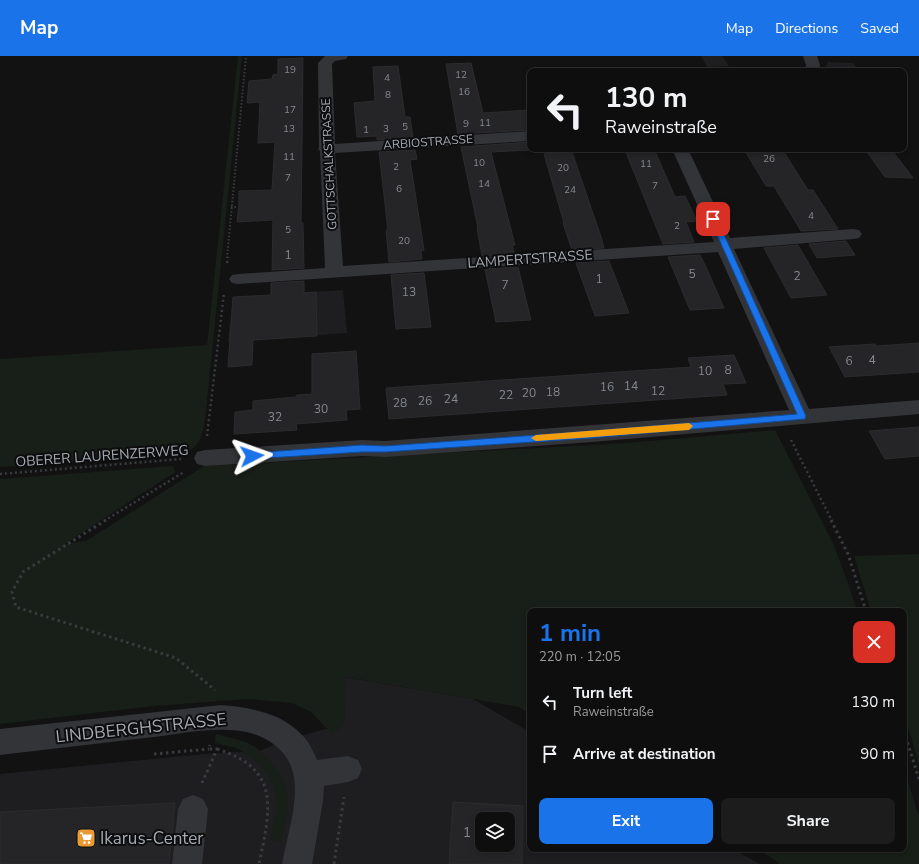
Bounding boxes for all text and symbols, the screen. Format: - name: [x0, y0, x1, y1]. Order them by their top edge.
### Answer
- text: Map: [20, 15, 58, 41]
- text: Map: [726, 19, 753, 38]
- text: Directions: [775, 19, 838, 38]
- text: Saved: [860, 19, 899, 38]
- house number: 19: [284, 63, 296, 77]
- house number: 12: [455, 68, 467, 82]
- house number: 4: [384, 71, 390, 85]
- text: 130 m: [605, 79, 688, 117]
- icon: left: [539, 84, 591, 136]
- house number: 16: [458, 85, 470, 99]
- house number: 8: [385, 88, 391, 102]
- street label: GOTTSCHALKSTRASSE: [318, 98, 340, 230]
- house number: 17: [284, 103, 296, 117]
- text: Raweinstraße: [605, 115, 717, 139]
- house number: 11: [479, 116, 491, 130]
- house number: 9: [463, 117, 469, 131]
- house number: 5: [402, 120, 408, 134]
- house number: 13: [283, 122, 295, 136]
- house number: 3: [383, 122, 389, 136]
- house number: 1: [363, 123, 369, 137]
- street label: ARBIOSTRASSE: [383, 131, 473, 153]
- house number: 11: [283, 150, 295, 164]
- house number: 26: [763, 152, 775, 166]
- house number: 10: [473, 156, 485, 170]
- house number: 11: [640, 157, 652, 171]
- house number: 2: [393, 160, 399, 174]
- house number: 20: [557, 161, 569, 175]
- house number: 7: [285, 171, 291, 185]
- house number: 14: [478, 177, 490, 191]
- house number: 7: [652, 179, 658, 193]
- house number: 6: [396, 182, 402, 196]
- house number: 24: [564, 183, 576, 197]
- pin: [696, 202, 730, 236]
- icon: arrive: [702, 208, 724, 230]
- house number: 4: [808, 209, 814, 223]
- house number: 2: [674, 219, 680, 233]
- house number: 5: [285, 223, 291, 237]
- house number: 20: [398, 234, 410, 248]
- street label: LAMPERTSTRASSE: [467, 245, 593, 273]
- house number: 1: [284, 247, 292, 263]
- house number: 5: [688, 266, 696, 282]
- house number: 2: [793, 268, 801, 284]
- house number: 1: [595, 271, 603, 287]
- house number: 7: [501, 277, 509, 293]
- house number: 13: [402, 284, 416, 300]
- house number: 4: [868, 352, 876, 368]
- house number: 6: [845, 353, 853, 369]
- house number: 8: [724, 362, 732, 378]
- house number: 10: [698, 363, 712, 379]
- house number: 14: [624, 378, 638, 394]
- house number: 16: [600, 379, 614, 395]
- house number: 12: [651, 383, 665, 399]
- house number: 18: [546, 384, 560, 400]
- house number: 20: [522, 385, 536, 401]
- house number: 22: [499, 387, 513, 403]
- house number: 24: [444, 391, 458, 407]
- house number: 26: [418, 393, 432, 409]
- house number: 28: [393, 395, 407, 411]
- house number: 30: [314, 401, 328, 417]
- house number: 32: [268, 409, 282, 425]
- position arrow: [231, 435, 273, 477]
- street label: OBERER LAURENZERWEG: [15, 440, 189, 472]
- text: 1 min: [539, 617, 601, 649]
- button: close: [853, 621, 895, 663]
- text: 220 m · 12:05: [539, 648, 621, 666]
- text: Turn left: [573, 683, 632, 703]
- icon: left: [539, 691, 561, 713]
- text: 130 m: [851, 692, 895, 712]
- text: Raweinstraße: [573, 703, 654, 721]
- street label: LINDBERGHSTRASSE: [55, 708, 228, 748]
- icon: arrive: [539, 743, 561, 765]
- text: Arrive at destination: [573, 744, 716, 764]
- text: 90 m: [860, 744, 895, 764]
- button: Exit: [539, 798, 713, 844]
- button: Share: [721, 798, 895, 844]
- map controls: [475, 812, 515, 852]
- button: layers: [475, 812, 515, 852]
- house number: 1: [463, 823, 471, 842]
- supermarket icon: Ikarus-Center: [75, 827, 97, 849]
- place label: Ikarus-Center: [100, 827, 203, 850]

